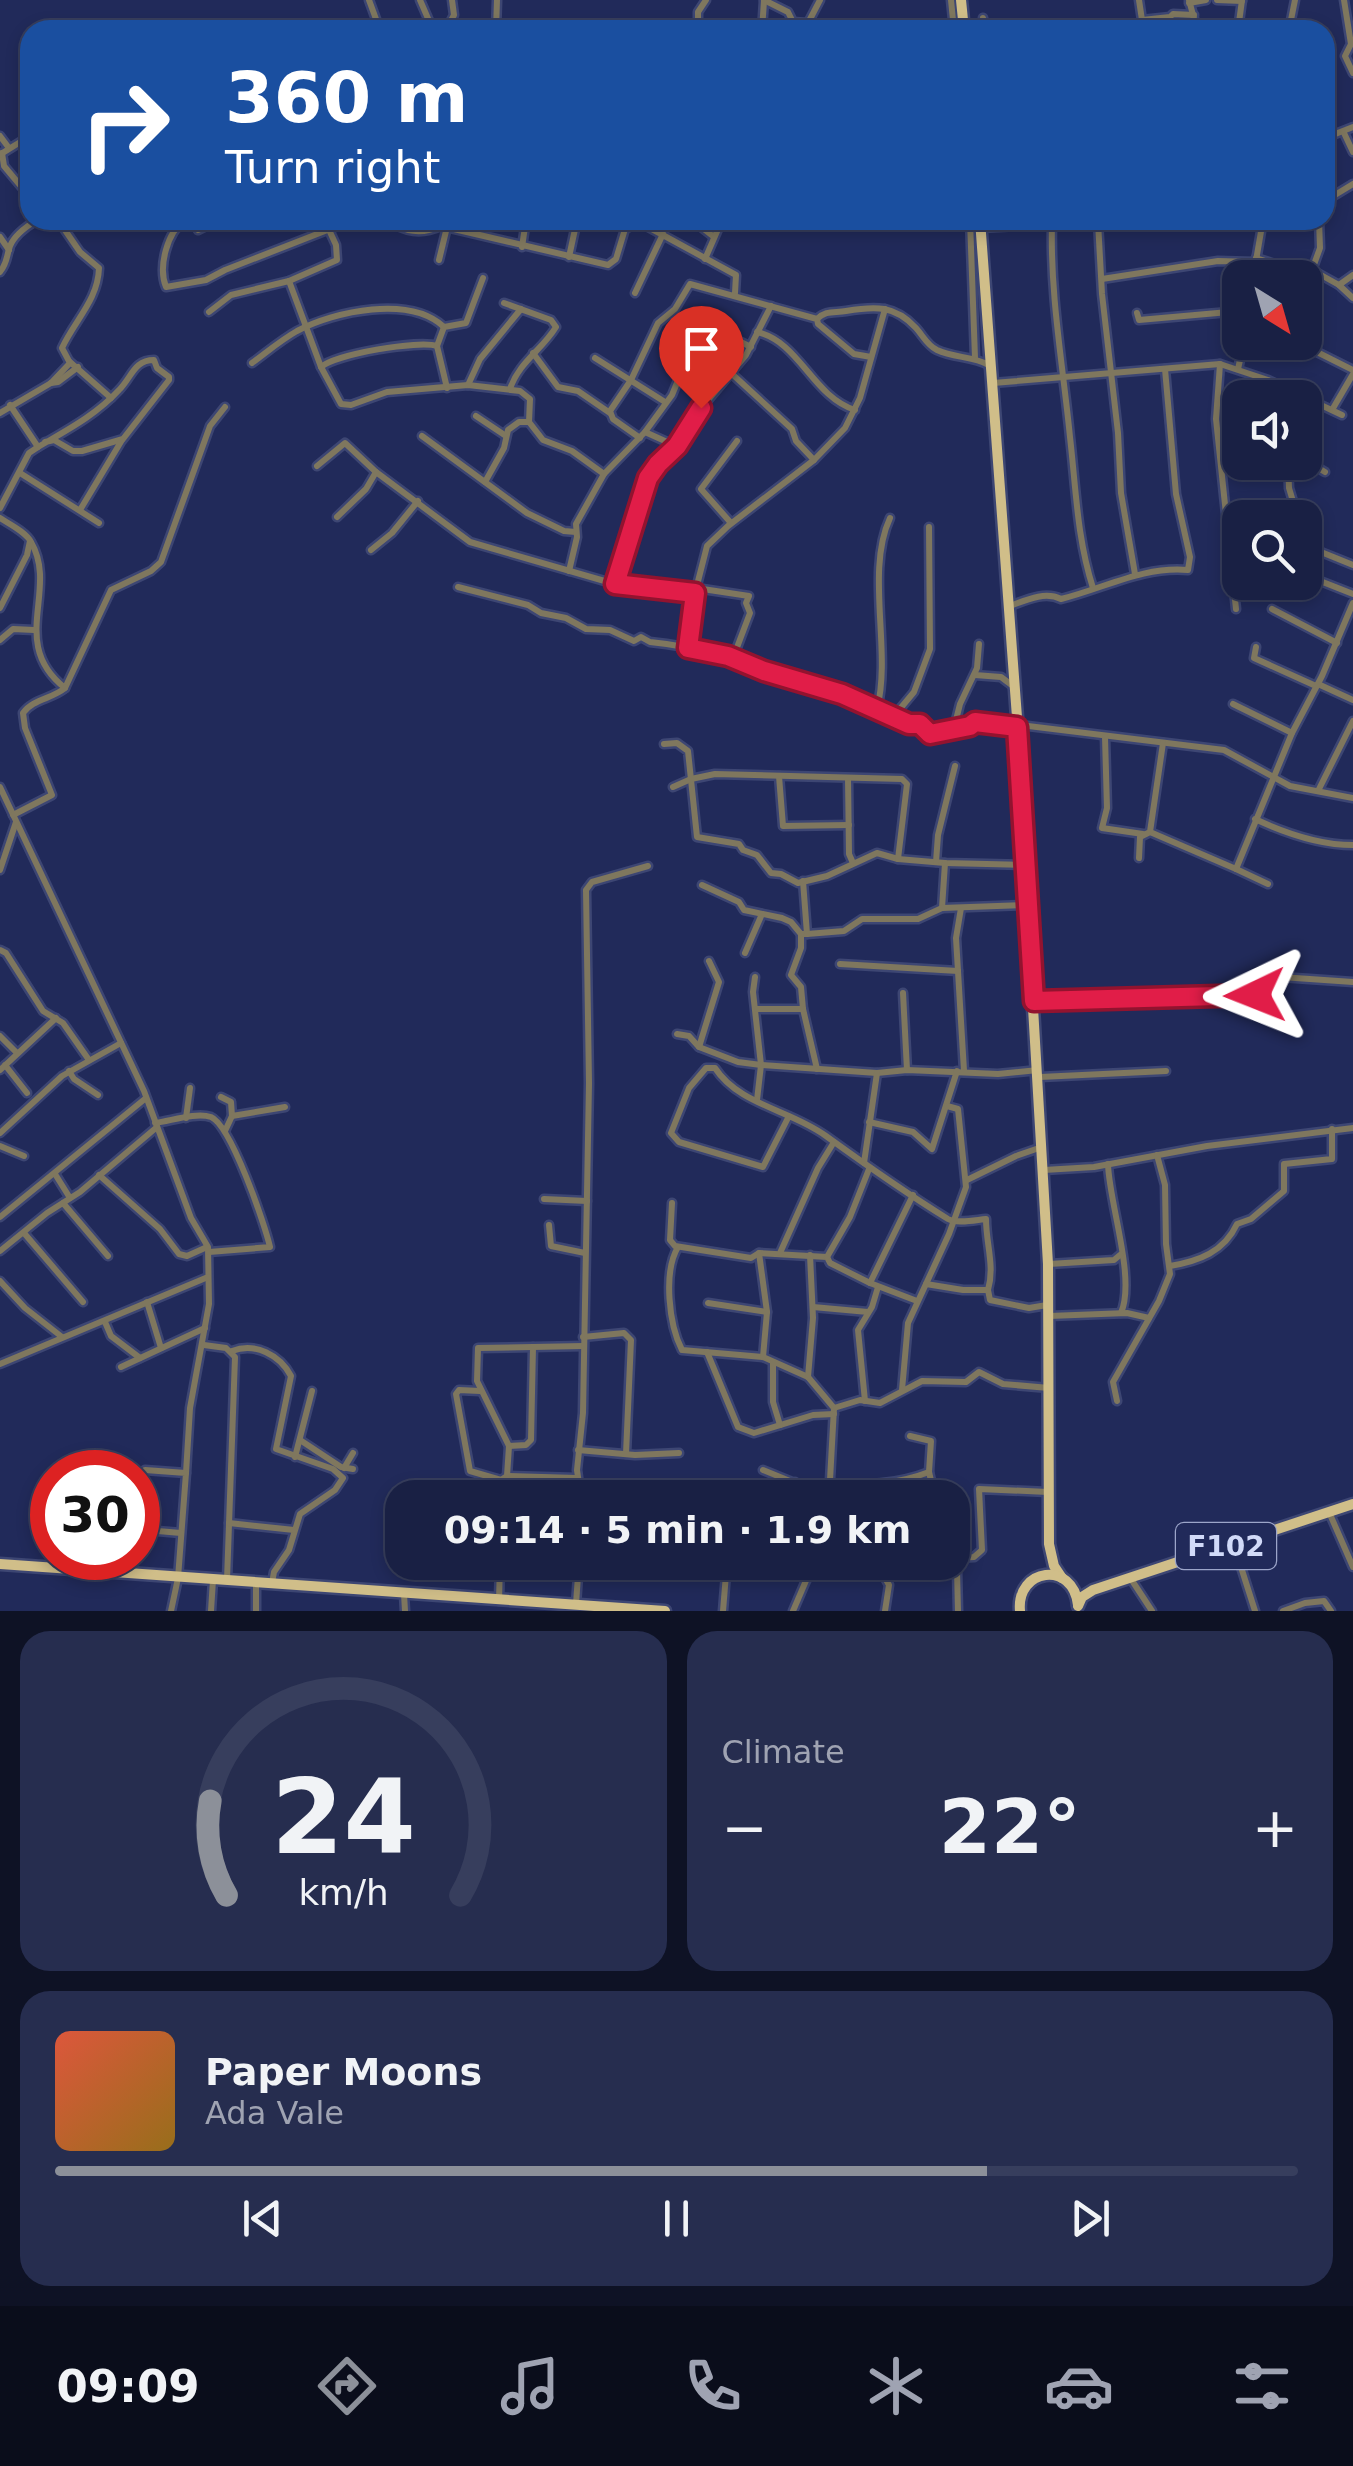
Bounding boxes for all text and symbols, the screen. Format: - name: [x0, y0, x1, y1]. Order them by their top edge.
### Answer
- text: 360 m: [225, 57, 468, 139]
- icon: right: [60, 60, 190, 190]
- text: Turn right: [225, 141, 440, 194]
- north arrow: [1222, 260, 1322, 360]
- map controls: [1222, 260, 1322, 600]
- pin: [659, 306, 744, 409]
- icon: arrive: [674, 321, 729, 376]
- button: sound: [1222, 380, 1322, 480]
- button: search: [1222, 500, 1322, 600]
- position arrow: [1203, 943, 1307, 1047]
- speed limit sign: 30: [30, 1450, 160, 1580]
- text: 09:14 · 5 min · 1.9 km: [444, 1508, 911, 1552]
- road number: F102: [1176, 1523, 1276, 1569]
- text: Climate: [722, 1733, 845, 1771]
- text: 24: [271, 1756, 416, 1878]
- text: 22°: [939, 1783, 1081, 1871]
- text: −: [722, 1796, 768, 1860]
- text: +: [1252, 1796, 1298, 1860]
- text: km/h: [298, 1872, 388, 1913]
- text: Paper Moons: [205, 2050, 482, 2094]
- text: Ada Vale: [205, 2094, 344, 2132]
- icon: previous: [235, 2191, 290, 2246]
- icon: pause: [649, 2191, 704, 2246]
- icon: next: [1063, 2191, 1118, 2246]
- icon: directions: [312, 2351, 382, 2421]
- icon: music: [495, 2351, 565, 2421]
- icon: phone: [678, 2351, 748, 2421]
- icon: climate: [861, 2351, 931, 2421]
- icon: car: [1044, 2351, 1114, 2421]
- icon: filters: [1227, 2351, 1297, 2421]
- text: 09:09: [56, 2360, 200, 2413]

